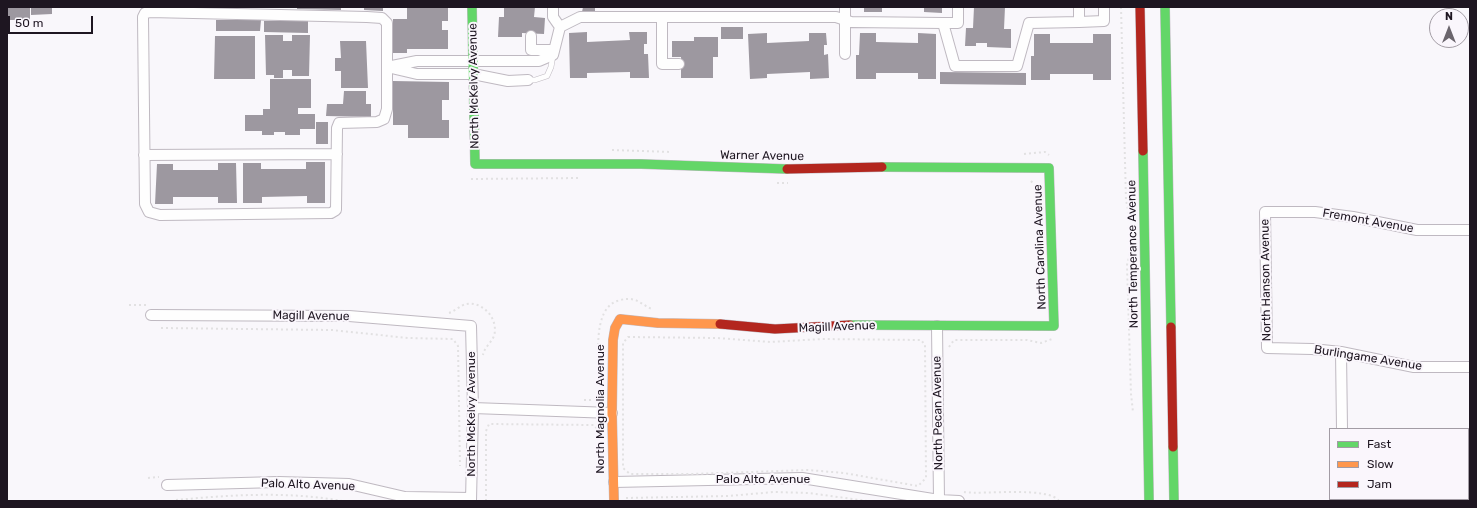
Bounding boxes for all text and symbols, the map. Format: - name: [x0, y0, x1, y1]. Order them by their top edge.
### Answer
- scale bar: [10, 8, 95, 34]
- north arrow: [1429, 8, 1469, 48]
- text: N: [1445, 10, 1453, 23]
- text: 50 m: [15, 16, 43, 30]
- street label: North McKelvy Avenue: [466, 23, 482, 149]
- street label: Warner Avenue: [720, 148, 804, 164]
- street label: North Temperance Avenue: [1125, 180, 1141, 328]
- street label: North Carolina Avenue: [1031, 184, 1049, 310]
- street label: Fremont Avenue: [1321, 206, 1415, 236]
- street label: North Hanson Avenue: [1258, 219, 1274, 341]
- street label: Magill Avenue: [272, 308, 350, 324]
- street label: Magill Avenue: [798, 318, 876, 336]
- street label: Burlingame Avenue: [1313, 342, 1423, 374]
- street label: North Magnolia Avenue: [594, 344, 608, 474]
- street label: North McKelvy Avenue: [465, 351, 479, 477]
- street label: North Pecan Avenue: [930, 356, 946, 470]
- legend: [1329, 428, 1469, 500]
- text: Fast: [1367, 437, 1391, 451]
- text: Slow: [1367, 457, 1394, 471]
- street label: Palo Alto Avenue: [716, 473, 810, 487]
- street label: Palo Alto Avenue: [261, 476, 355, 494]
- text: Jam: [1367, 477, 1392, 491]

